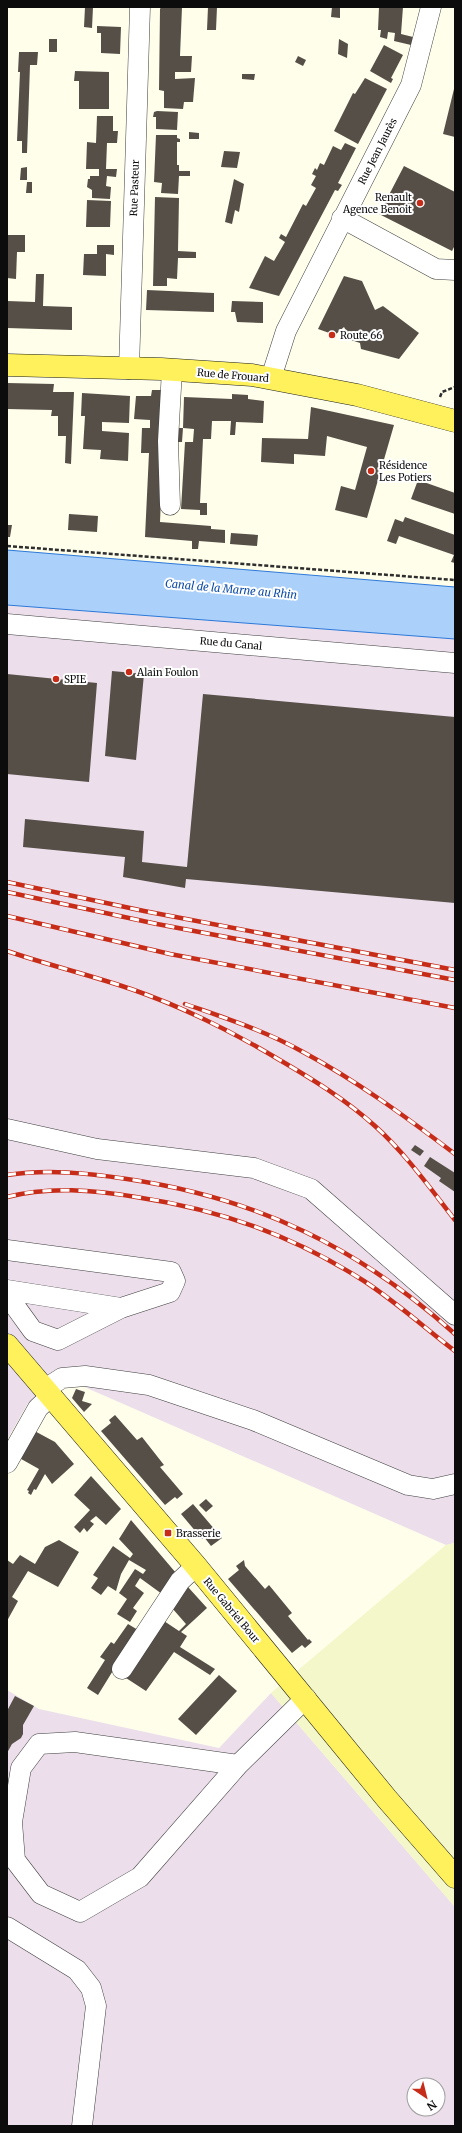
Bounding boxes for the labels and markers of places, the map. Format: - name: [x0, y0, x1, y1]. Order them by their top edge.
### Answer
- place label: Renault Agence Benoit: [342, 191, 412, 216]
- marker: Renault Agence Benoit: [415, 198, 425, 208]
- place label: Route 66: [340, 329, 382, 342]
- marker: Route 66: [327, 330, 337, 340]
- place label: Résidence Les Potiers: [379, 459, 432, 484]
- marker: Résidence Les Potiers: [366, 466, 376, 476]
- place label: Alain Foulon: [136, 666, 199, 679]
- marker: Alain Foulon: [124, 667, 134, 677]
- place label: SPIE: [64, 673, 87, 686]
- marker: SPIE: [51, 674, 61, 684]
- place label: Brasserie: [176, 1527, 220, 1540]
- marker: Brasserie: [163, 1528, 173, 1538]

